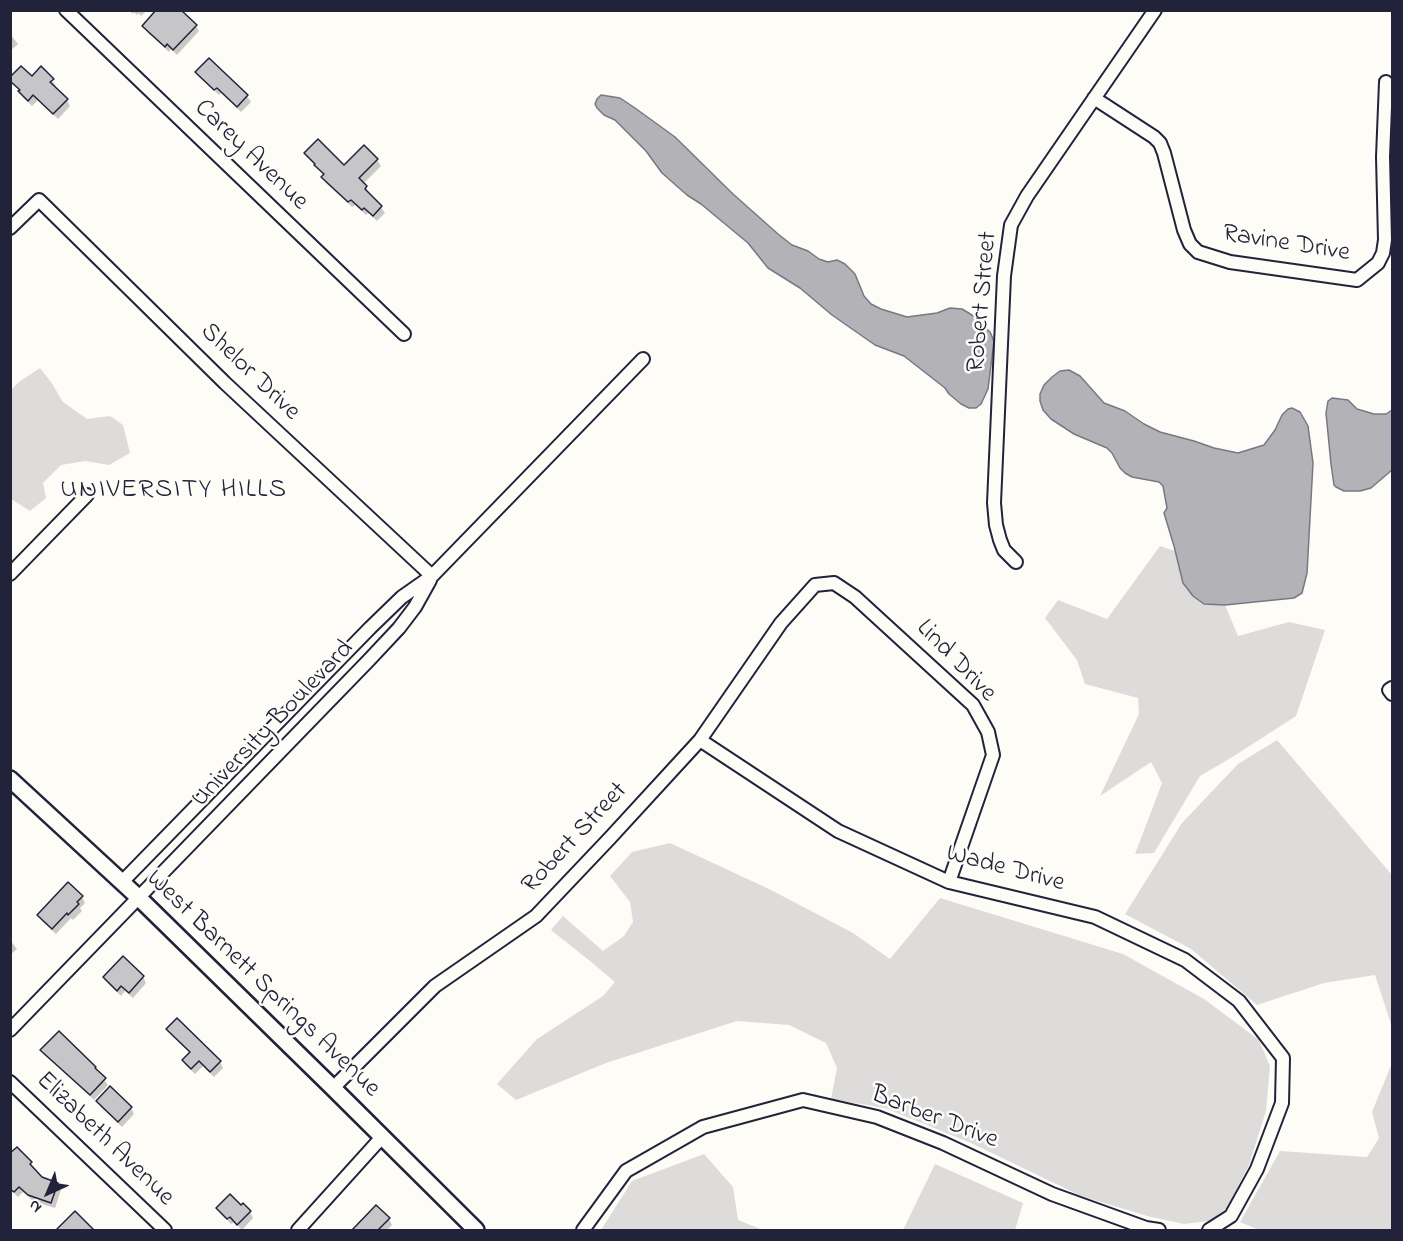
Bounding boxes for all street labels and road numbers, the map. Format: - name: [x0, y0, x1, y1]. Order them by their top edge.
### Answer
- street label: Carey Avenue: [186, 94, 314, 218]
- street label: Ravine Drive: [1220, 220, 1352, 270]
- street label: Robert Street: [962, 230, 1006, 374]
- street label: Shelor Drive: [192, 318, 306, 428]
- street label: Lind Drive: [908, 614, 1002, 710]
- street label: University Boulevard: [186, 635, 362, 815]
- street label: Robert Street: [516, 777, 636, 901]
- street label: Wade Drive: [942, 839, 1068, 901]
- street label: West Barnett Springs Avenue: [138, 865, 386, 1105]
- street label: Elizabeth Avenue: [28, 1066, 180, 1214]
- street label: Barber Drive: [866, 1080, 1002, 1158]

